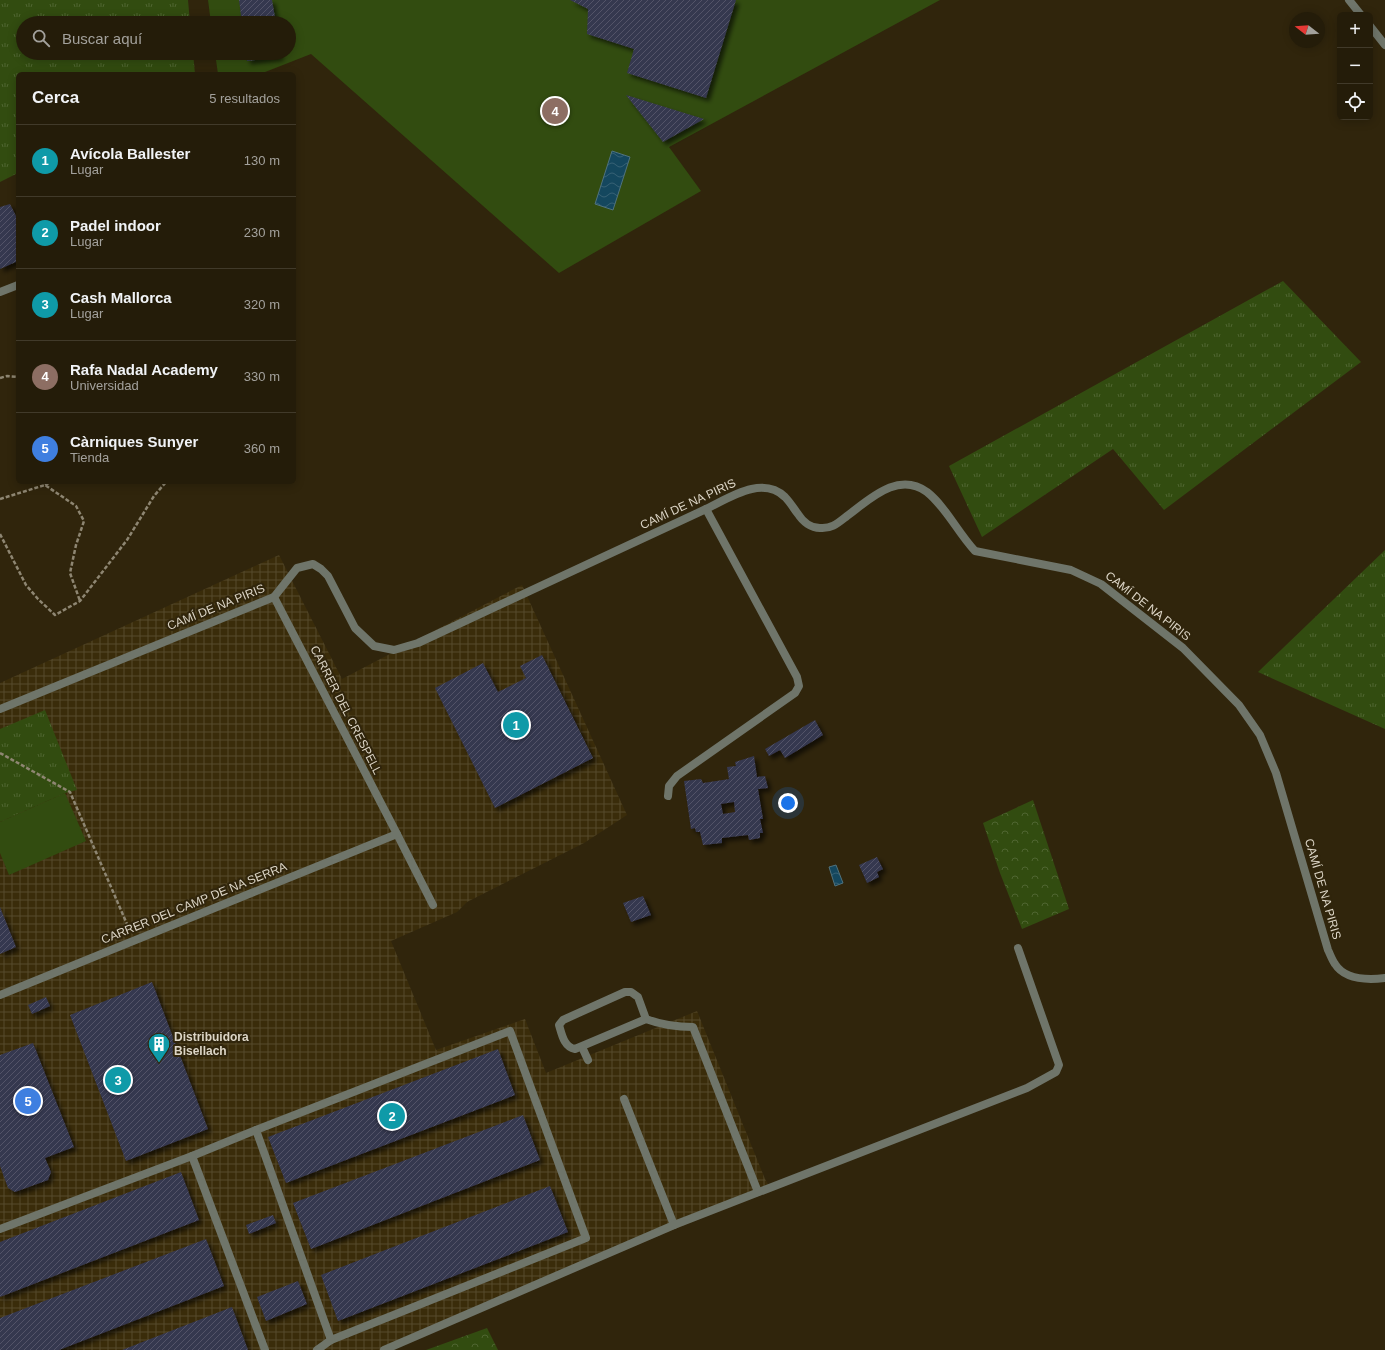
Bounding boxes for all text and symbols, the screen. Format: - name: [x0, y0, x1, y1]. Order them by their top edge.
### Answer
- north arrow: [1289, 12, 1325, 48]
- map controls: [1337, 12, 1373, 120]
- button: +: [1337, 12, 1373, 48]
- search box: [16, 16, 296, 60]
- icon: search: [30, 27, 52, 49]
- text: Buscar aquí: [62, 30, 142, 47]
- button: −: [1337, 48, 1373, 84]
- button: locate: [1337, 84, 1373, 120]
- text: Cerca: [32, 88, 79, 107]
- text: 5 resultados: [209, 91, 280, 106]
- pin: 4: [542, 96, 568, 126]
- text: Avícola Ballester: [70, 145, 190, 162]
- text: 1: [41, 153, 49, 168]
- text: 130 m: [244, 153, 280, 168]
- text: Lugar: [70, 162, 103, 177]
- text: Padel indoor: [70, 217, 161, 234]
- text: 2: [41, 225, 49, 240]
- text: 230 m: [244, 225, 280, 240]
- text: Lugar: [70, 234, 103, 249]
- text: Cash Mallorca: [70, 289, 172, 306]
- text: 3: [41, 297, 49, 312]
- text: 320 m: [244, 297, 280, 312]
- text: Lugar: [70, 306, 103, 321]
- text: Rafa Nadal Academy: [70, 361, 218, 378]
- text: 4: [41, 369, 49, 384]
- text: 330 m: [244, 369, 280, 384]
- text: Universidad: [70, 378, 139, 393]
- text: Càrniques Sunyer: [70, 433, 198, 450]
- text: 5: [41, 441, 49, 456]
- text: 360 m: [244, 441, 280, 456]
- text: Tienda: [70, 450, 109, 465]
- street label: CAMÍ DE NA PIRIS: [637, 475, 738, 532]
- street label: CAMÍ DE NA PIRIS: [1103, 568, 1194, 644]
- street label: CAMÍ DE NA PIRIS: [165, 580, 267, 633]
- street label: CARRER DEL CRESPELL: [307, 643, 385, 777]
- pin: 1: [503, 710, 529, 740]
- your location: [778, 793, 798, 813]
- street label: CAMÍ DE NA PIRIS: [1302, 837, 1345, 941]
- street label: CARRER DEL CAMP DE NA SERRA: [99, 859, 289, 947]
- place label: Distribuidora Bisellach: [174, 1030, 249, 1058]
- building icon: Distribuidora Bisellach: [146, 1031, 172, 1064]
- pin: 3: [105, 1065, 131, 1095]
- pin: 5: [15, 1086, 41, 1116]
- pin: 2: [379, 1101, 405, 1131]

